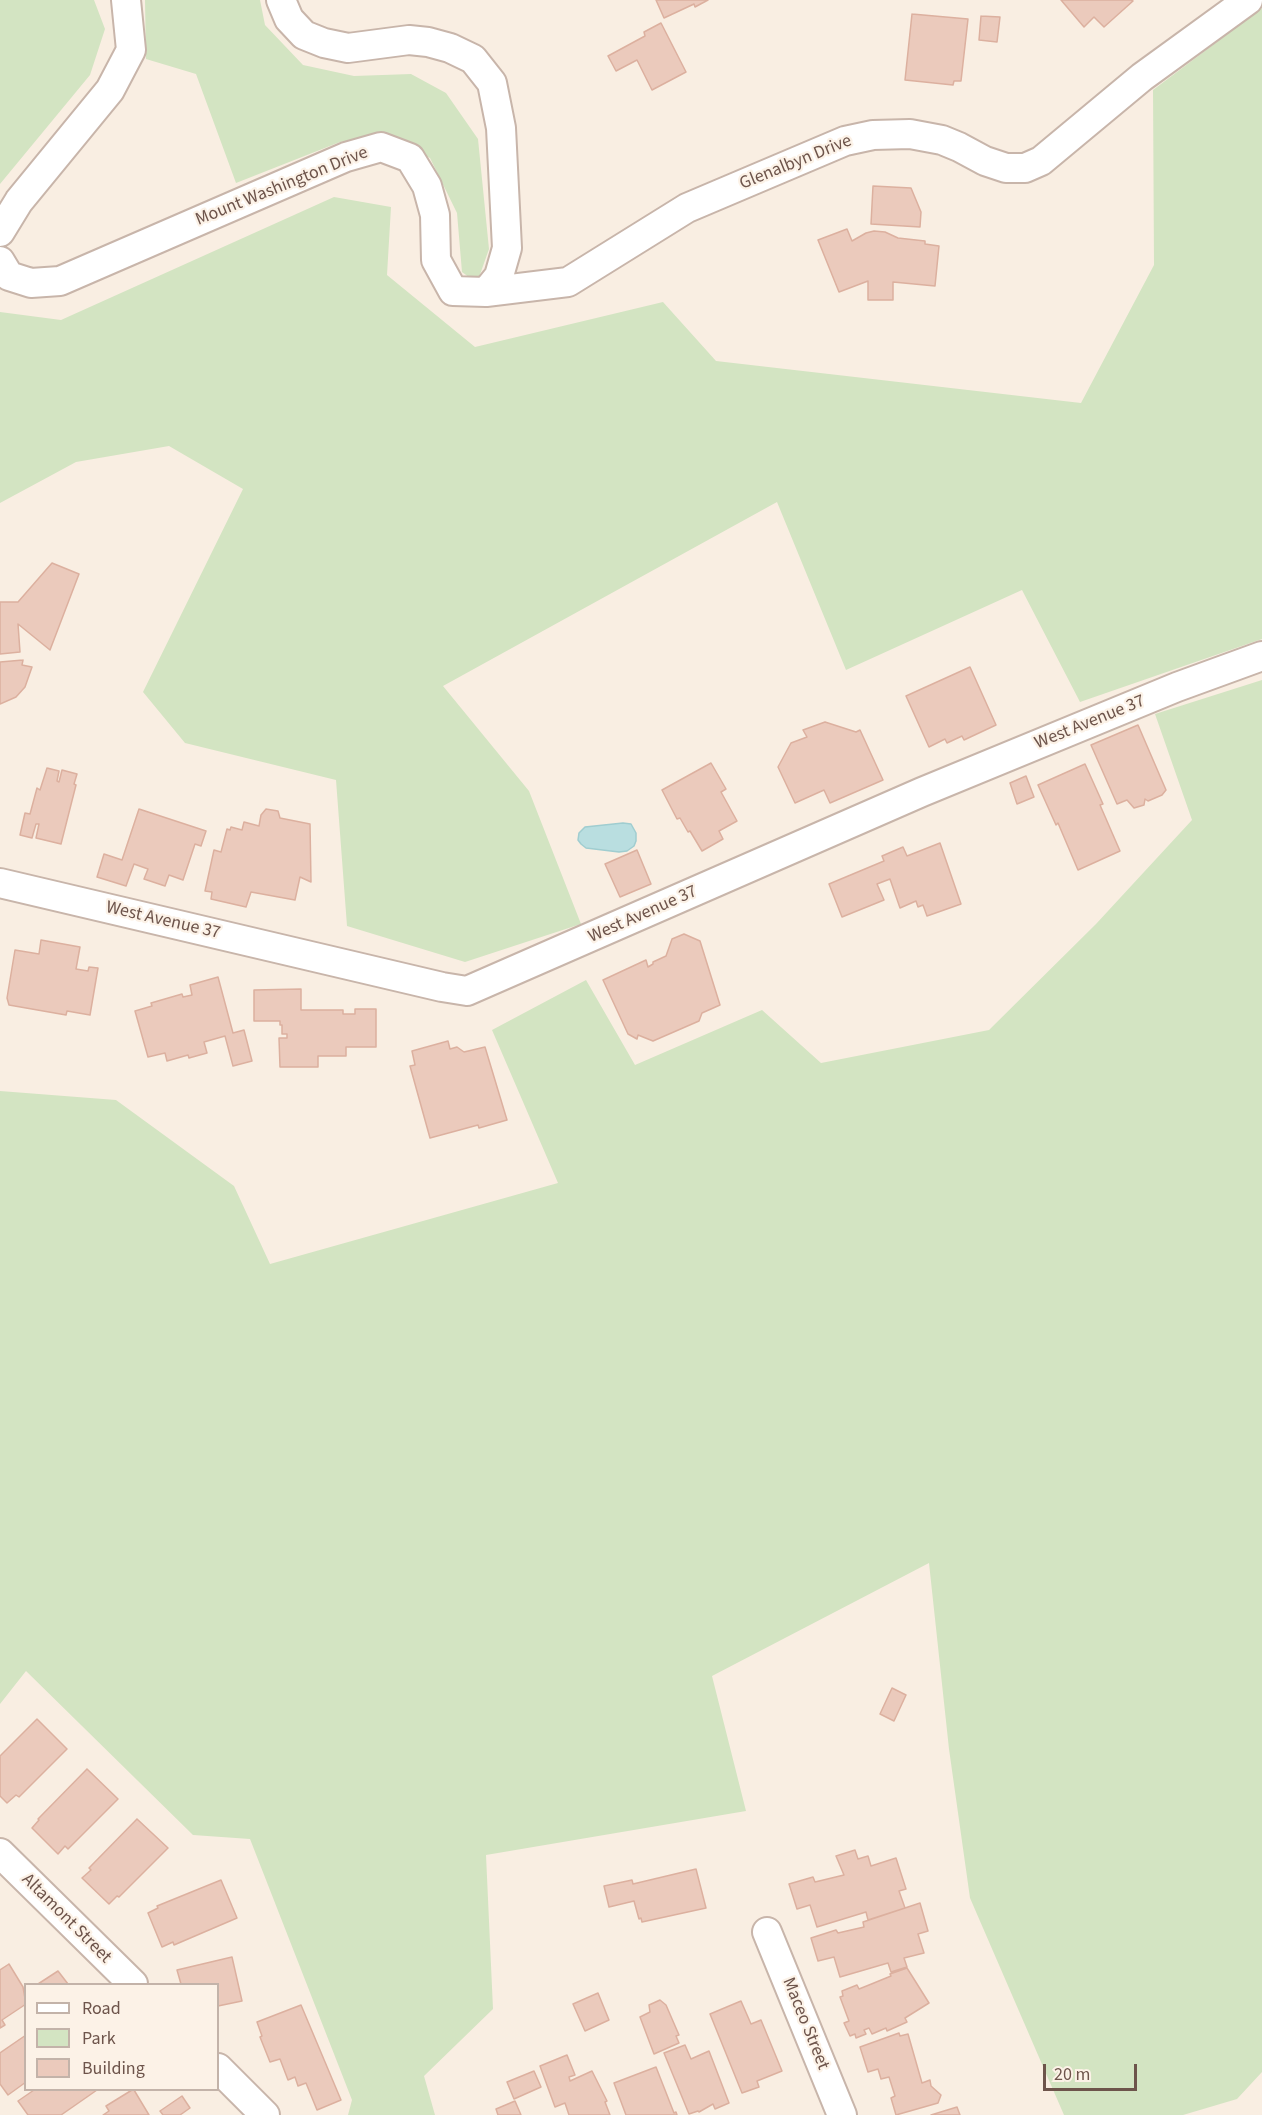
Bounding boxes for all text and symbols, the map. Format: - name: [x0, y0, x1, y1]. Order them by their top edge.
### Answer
- street label: Glenalbyn Drive: [737, 131, 855, 195]
- street label: Mount Washington Drive: [193, 143, 371, 231]
- street label: West Avenue 37: [1032, 691, 1148, 755]
- street label: West Avenue 37: [585, 881, 701, 949]
- street label: West Avenue 37: [104, 897, 222, 945]
- street label: Altamont Street: [16, 1869, 116, 1969]
- street label: Maceo Street: [777, 1975, 833, 2073]
- legend: [24, 1983, 219, 2091]
- text: Road: [82, 1996, 121, 2021]
- text: Park: [82, 2026, 116, 2051]
- scale bar: [1046, 2052, 1140, 2090]
- text: Building: [82, 2056, 145, 2081]
- text: 20 m: [1054, 2062, 1090, 2087]

